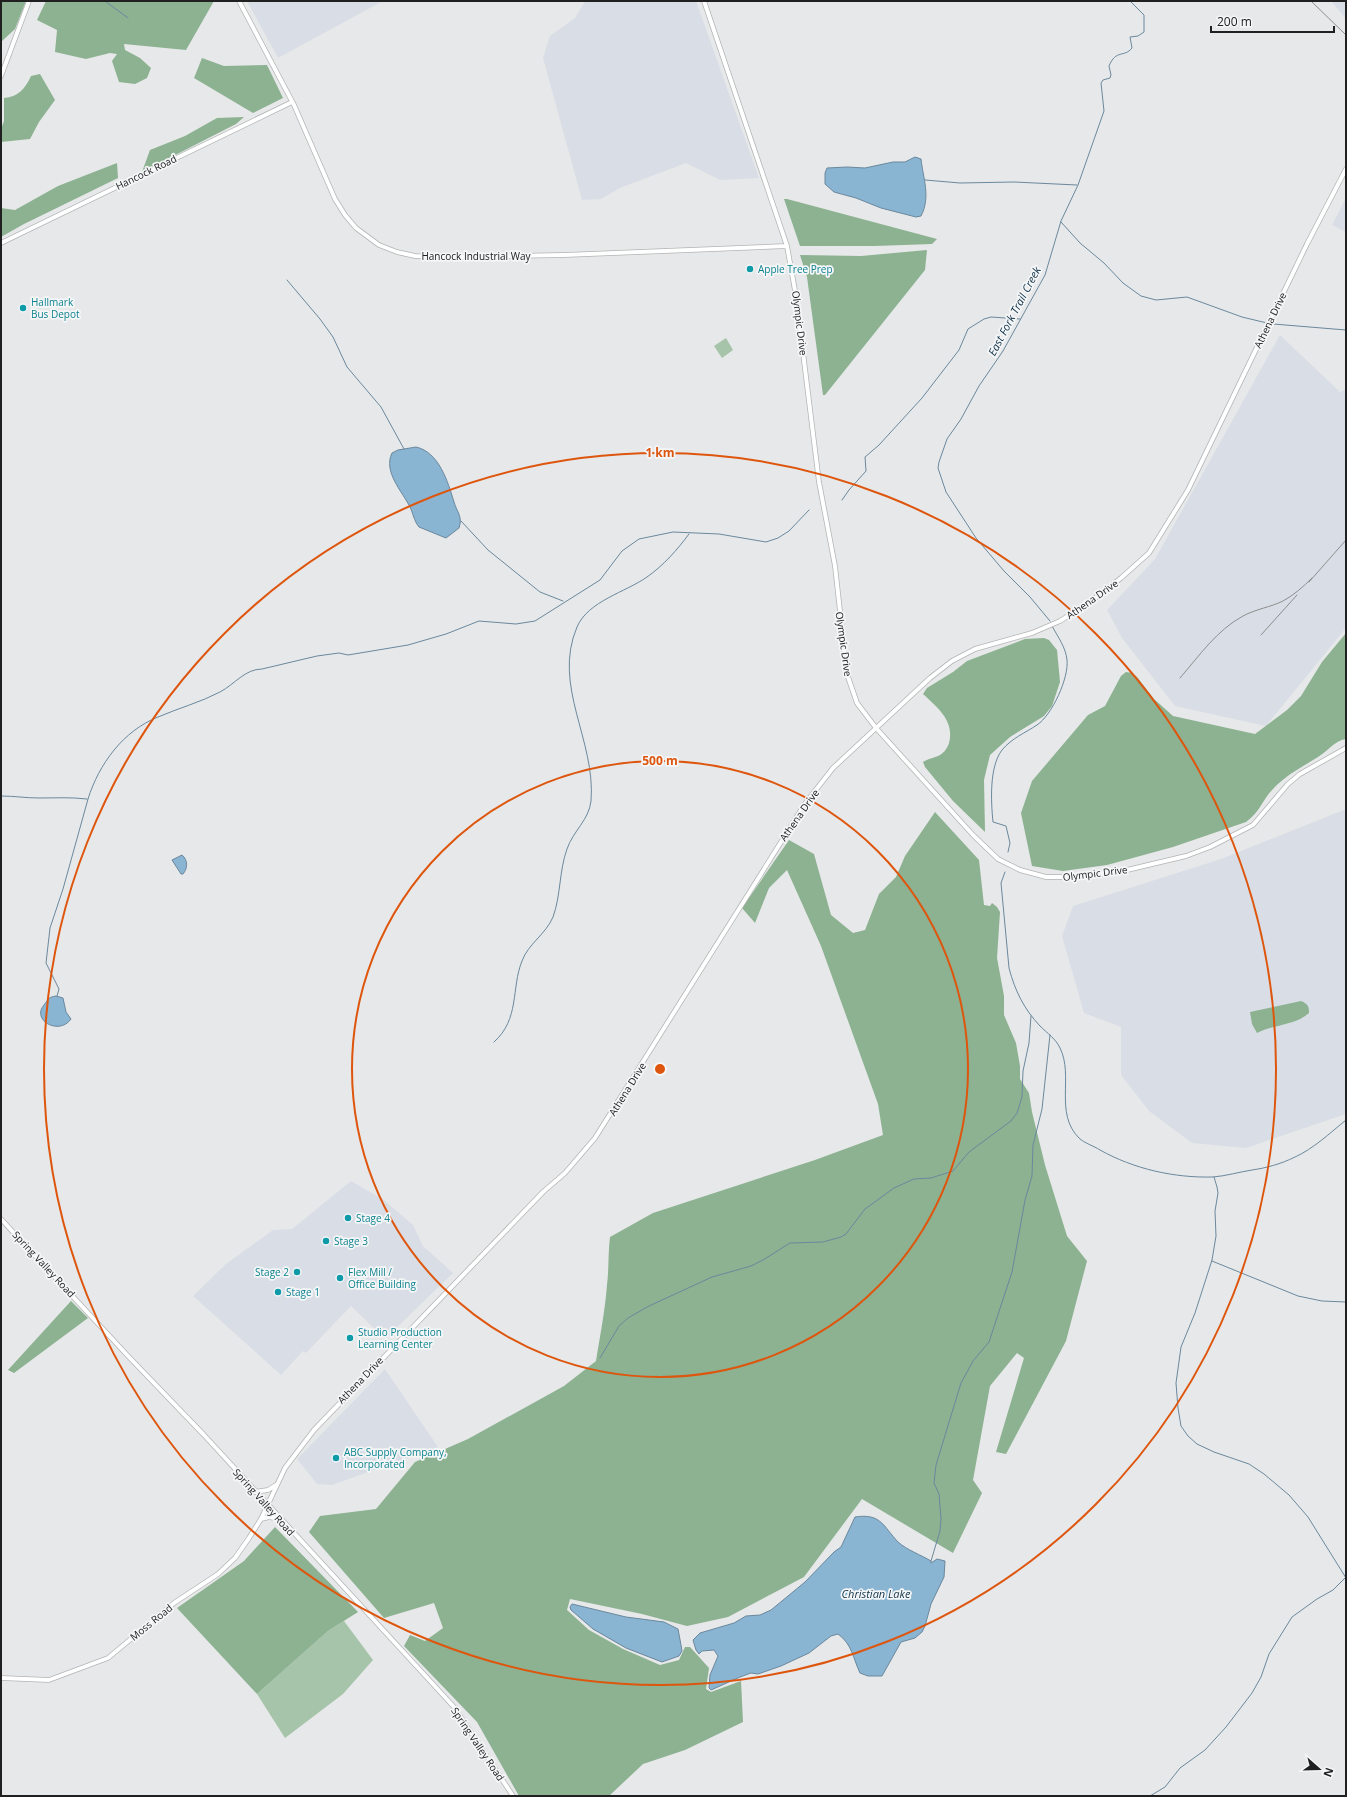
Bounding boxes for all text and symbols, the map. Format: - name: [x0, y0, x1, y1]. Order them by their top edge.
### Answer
- scale bar: [1211, 8, 1334, 34]
- text: 200 m: [1217, 13, 1252, 30]
- street label: Hancock Road: [113, 151, 179, 193]
- street label: Hancock Industrial Way: [421, 249, 532, 263]
- place label: Apple Tree Prep: [758, 262, 833, 276]
- water label: East Fork Trail Creek: [984, 263, 1044, 358]
- marker: Apple Tree Prep: [745, 264, 755, 274]
- street label: Athena Drive: [1250, 289, 1290, 350]
- street label: Olympic Drive: [789, 290, 811, 357]
- place label: Hallmark Bus Depot: [31, 295, 80, 321]
- marker: Hallmark Bus Depot: [18, 303, 28, 313]
- text: 1 km: [645, 444, 675, 461]
- street label: Athena Drive: [1063, 576, 1121, 622]
- street label: Olympic Drive: [833, 611, 856, 678]
- text: 500 m: [642, 752, 678, 769]
- street label: Athena Drive: [776, 786, 822, 844]
- street label: Olympic Drive: [1062, 862, 1129, 884]
- street label: Athena Drive: [605, 1059, 649, 1118]
- centre of rings: [653, 1062, 667, 1076]
- place label: Stage 4: [356, 1211, 390, 1225]
- marker: Stage 4: [343, 1213, 353, 1223]
- street label: Spring Valley Road: [10, 1228, 78, 1300]
- place label: Stage 3: [334, 1234, 368, 1248]
- marker: Stage 3: [321, 1236, 331, 1246]
- place label: Stage 2: [255, 1265, 289, 1279]
- place label: Flex Mill / Office Building: [348, 1265, 416, 1291]
- marker: Stage 2: [292, 1267, 302, 1277]
- marker: Flex Mill / Office Building: [335, 1273, 345, 1283]
- place label: Stage 1: [286, 1285, 320, 1299]
- marker: Stage 1: [273, 1287, 283, 1297]
- place label: Studio Production Learning Center: [358, 1325, 442, 1351]
- marker: Studio Production Learning Center: [345, 1333, 355, 1343]
- street label: Athena Drive: [334, 1353, 386, 1407]
- place label: ABC Supply Company, Incorporated: [344, 1445, 447, 1471]
- marker: ABC Supply Company, Incorporated: [331, 1453, 341, 1463]
- street label: Spring Valley Road: [230, 1465, 298, 1539]
- water label: Christian Lake: [842, 1586, 911, 1601]
- street label: Moss Road: [127, 1601, 175, 1643]
- street label: Spring Valley Road: [448, 1704, 508, 1784]
- north arrow: [1299, 1749, 1339, 1789]
- text: N: [1320, 1766, 1337, 1779]

